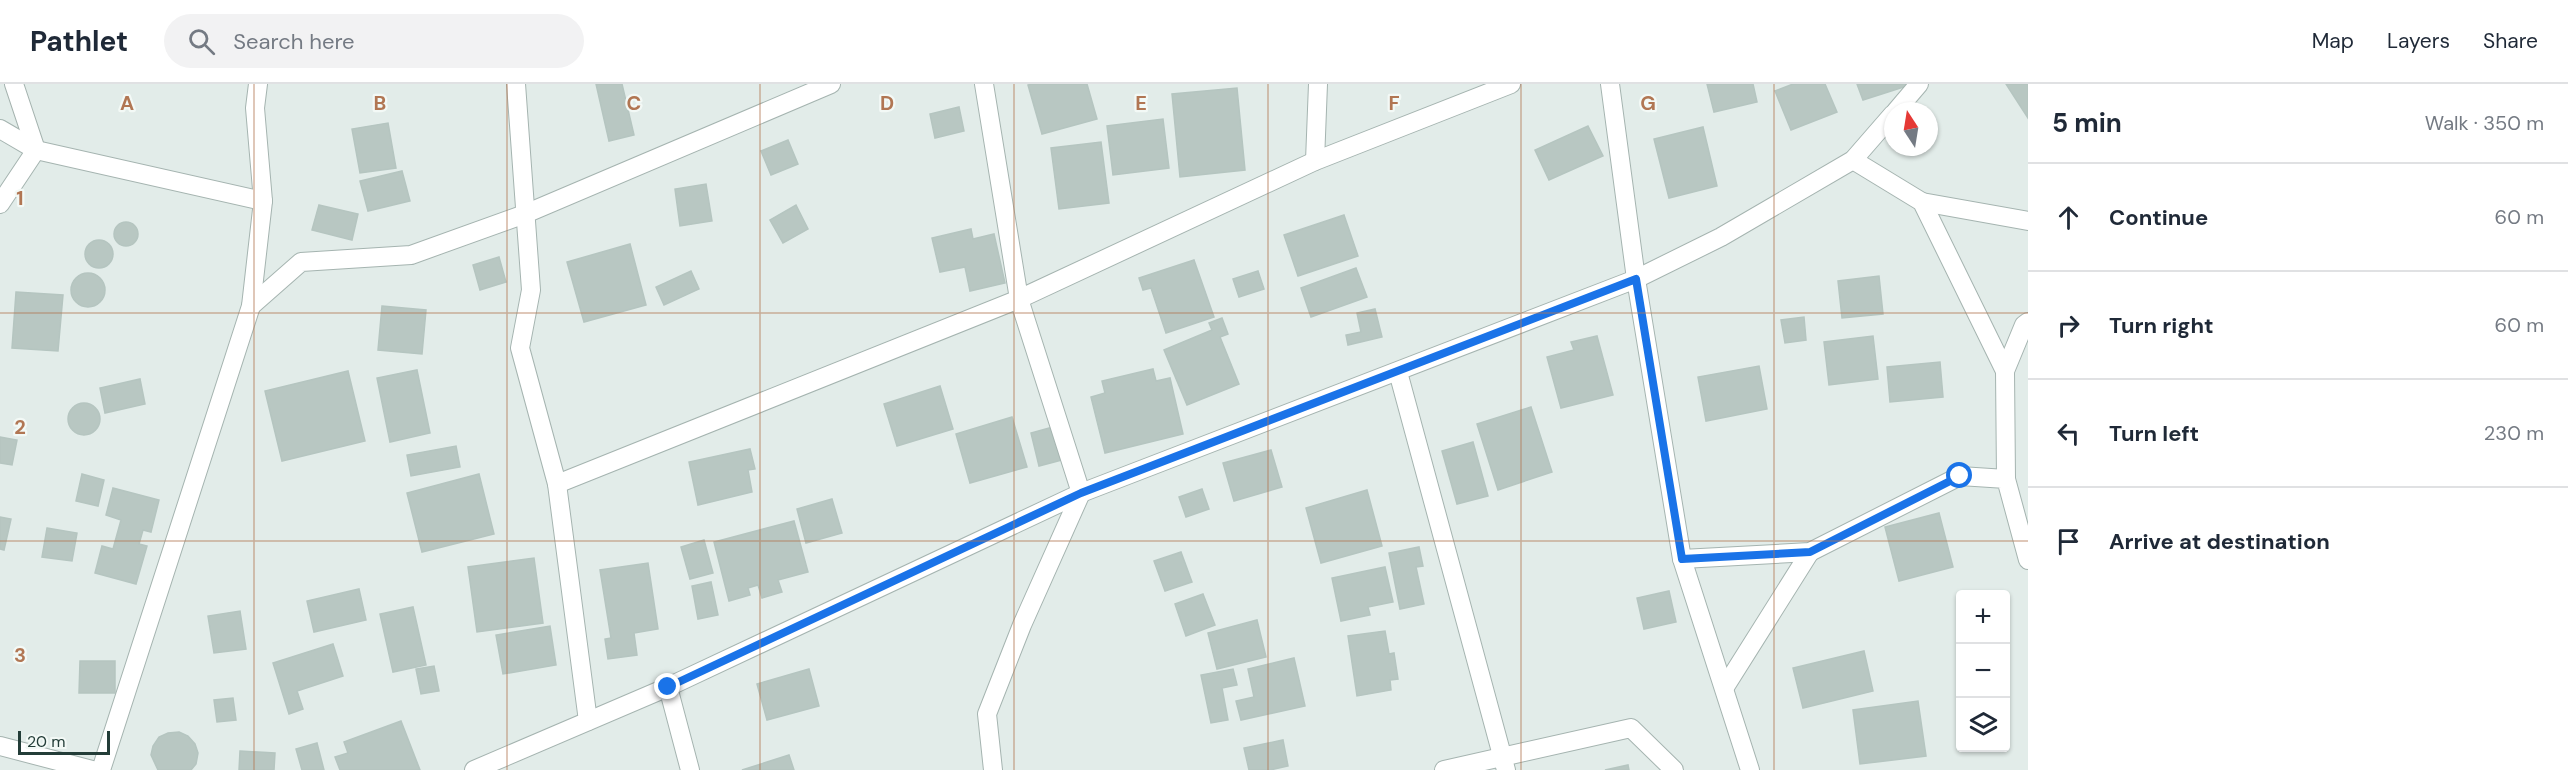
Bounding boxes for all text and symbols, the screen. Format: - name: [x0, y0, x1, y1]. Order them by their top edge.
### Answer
- search box: [164, 14, 584, 68]
- text: Pathlet: [30, 23, 128, 60]
- icon: search: [185, 25, 218, 58]
- text: Search here: [233, 27, 355, 56]
- text: Map: [2312, 27, 2354, 55]
- text: Layers: [2387, 27, 2450, 55]
- text: Share: [2483, 27, 2538, 55]
- text: A: [120, 90, 134, 116]
- text: B: [374, 90, 386, 116]
- text: C: [627, 90, 641, 116]
- text: D: [880, 90, 894, 116]
- text: E: [1135, 90, 1147, 116]
- text: F: [1388, 90, 1400, 116]
- text: G: [1640, 90, 1656, 116]
- north arrow: [1884, 102, 1938, 156]
- text: 5 min: [2052, 106, 2122, 140]
- text: Walk · 350 m: [2425, 110, 2544, 136]
- text: 1: [16, 185, 24, 211]
- icon: ahead: [2052, 201, 2085, 234]
- text: Continue: [2109, 203, 2208, 232]
- text: 60 m: [2495, 204, 2544, 230]
- icon: right: [2052, 309, 2085, 342]
- text: Turn right: [2109, 311, 2214, 340]
- text: 60 m: [2495, 312, 2544, 338]
- text: 2: [14, 414, 26, 440]
- icon: left: [2052, 417, 2085, 450]
- text: Turn left: [2109, 419, 2199, 448]
- text: 230 m: [2484, 420, 2544, 446]
- route start: [1946, 462, 1972, 488]
- icon: arrive: [2052, 525, 2085, 558]
- text: Arrive at destination: [2109, 527, 2330, 556]
- map controls: [1956, 590, 2010, 752]
- button: +: [1956, 590, 2010, 644]
- text: 3: [14, 642, 26, 668]
- button: −: [1956, 644, 2010, 698]
- route end: [654, 673, 680, 699]
- button: layers: [1956, 698, 2010, 752]
- scale bar: [18, 728, 110, 756]
- text: 20 m: [27, 731, 66, 752]

